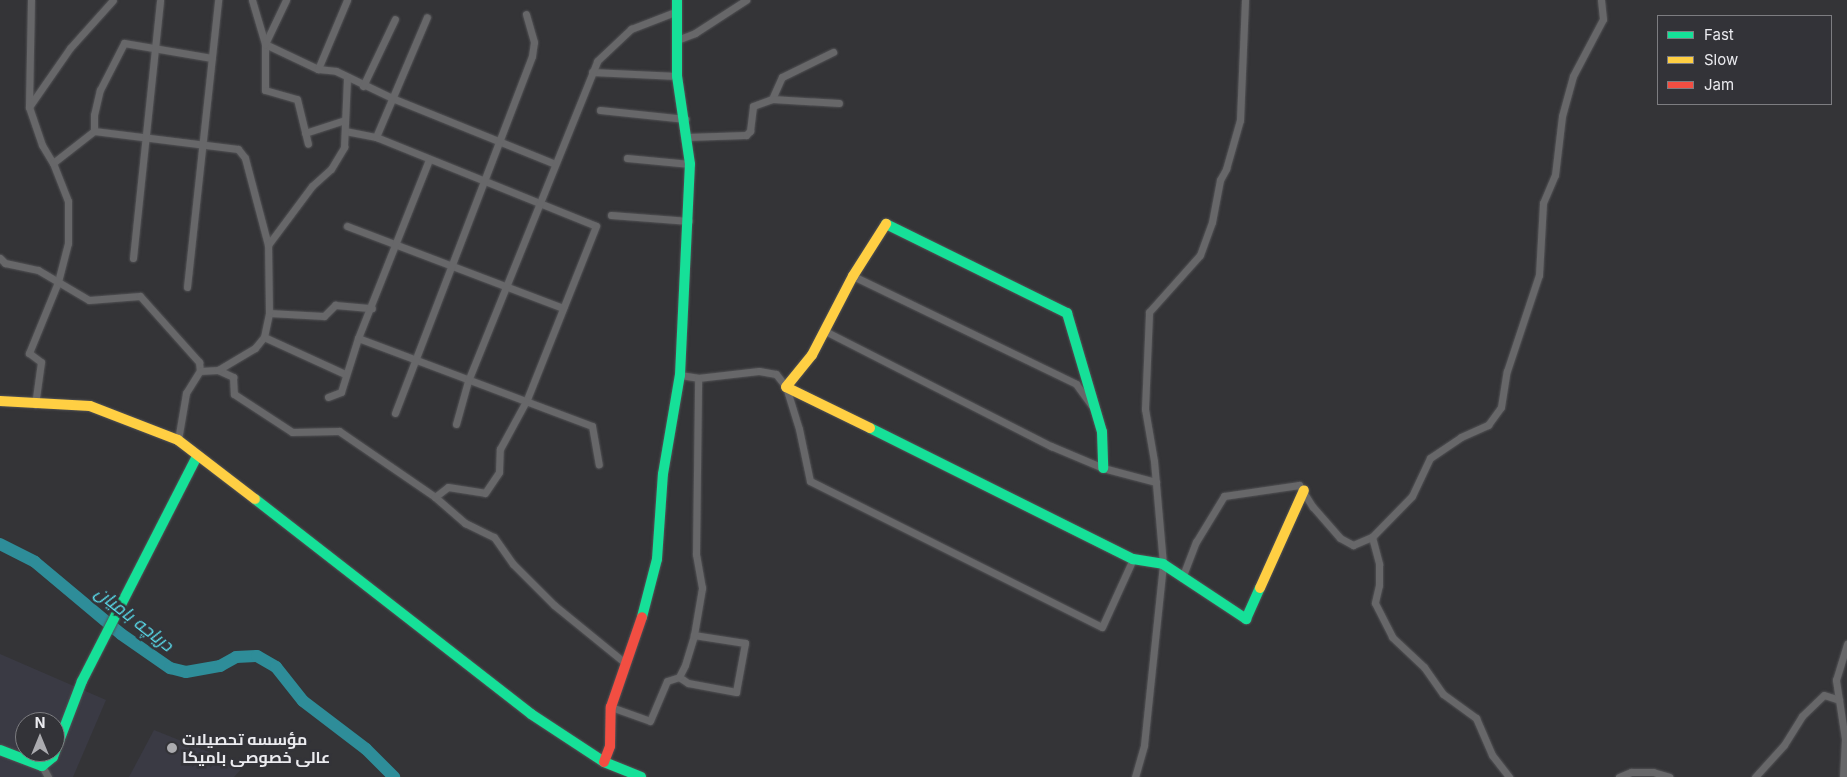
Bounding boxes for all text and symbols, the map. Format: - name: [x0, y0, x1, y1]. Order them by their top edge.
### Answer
- legend: [1657, 15, 1832, 105]
- text: Fast: [1704, 25, 1734, 44]
- text: Slow: [1704, 50, 1738, 69]
- text: Jam: [1704, 75, 1734, 94]
- water label: دریاچه بامیان: [91, 582, 177, 656]
- north arrow: [15, 712, 65, 762]
- text: N: [35, 714, 45, 731]
- place label: مؤسسه تحصیلات عالی خصوصی بامیکا: [182, 729, 330, 767]
- marker: مؤسسه تحصیلات عالی خصوصی بامیکا: [166, 742, 178, 754]

